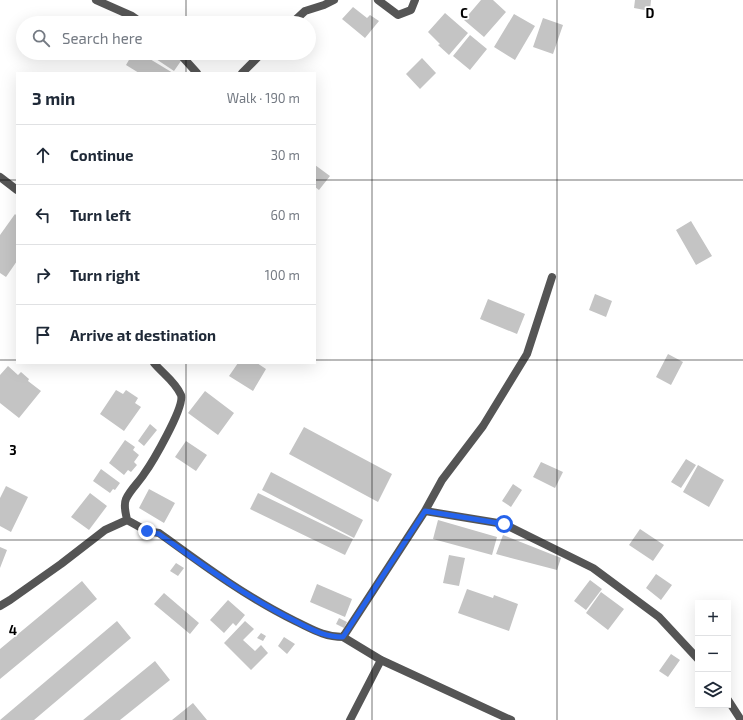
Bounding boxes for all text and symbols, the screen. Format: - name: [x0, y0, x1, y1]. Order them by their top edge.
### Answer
- text: C: [460, 5, 468, 21]
- text: D: [646, 5, 655, 21]
- search box: [16, 16, 316, 60]
- icon: search: [30, 27, 52, 49]
- text: Search here: [62, 29, 143, 47]
- text: 3 min: [32, 88, 75, 108]
- text: Walk · 190 m: [227, 90, 300, 106]
- icon: ahead: [32, 144, 54, 166]
- text: Continue: [70, 146, 133, 164]
- text: 30 m: [271, 147, 300, 163]
- icon: left: [32, 204, 54, 226]
- text: Turn left: [70, 206, 131, 224]
- text: 60 m: [270, 207, 300, 223]
- icon: right: [32, 264, 54, 286]
- text: Turn right: [70, 266, 140, 284]
- text: 100 m: [265, 267, 300, 283]
- icon: arrive: [32, 324, 54, 346]
- text: Arrive at destination: [70, 326, 216, 344]
- text: 3: [9, 442, 17, 458]
- route start: [495, 515, 513, 533]
- route end: [138, 522, 156, 540]
- map controls: [695, 600, 731, 708]
- button: +: [695, 600, 731, 636]
- text: 4: [9, 622, 17, 638]
- button: −: [695, 636, 731, 672]
- button: layers: [695, 672, 731, 708]

